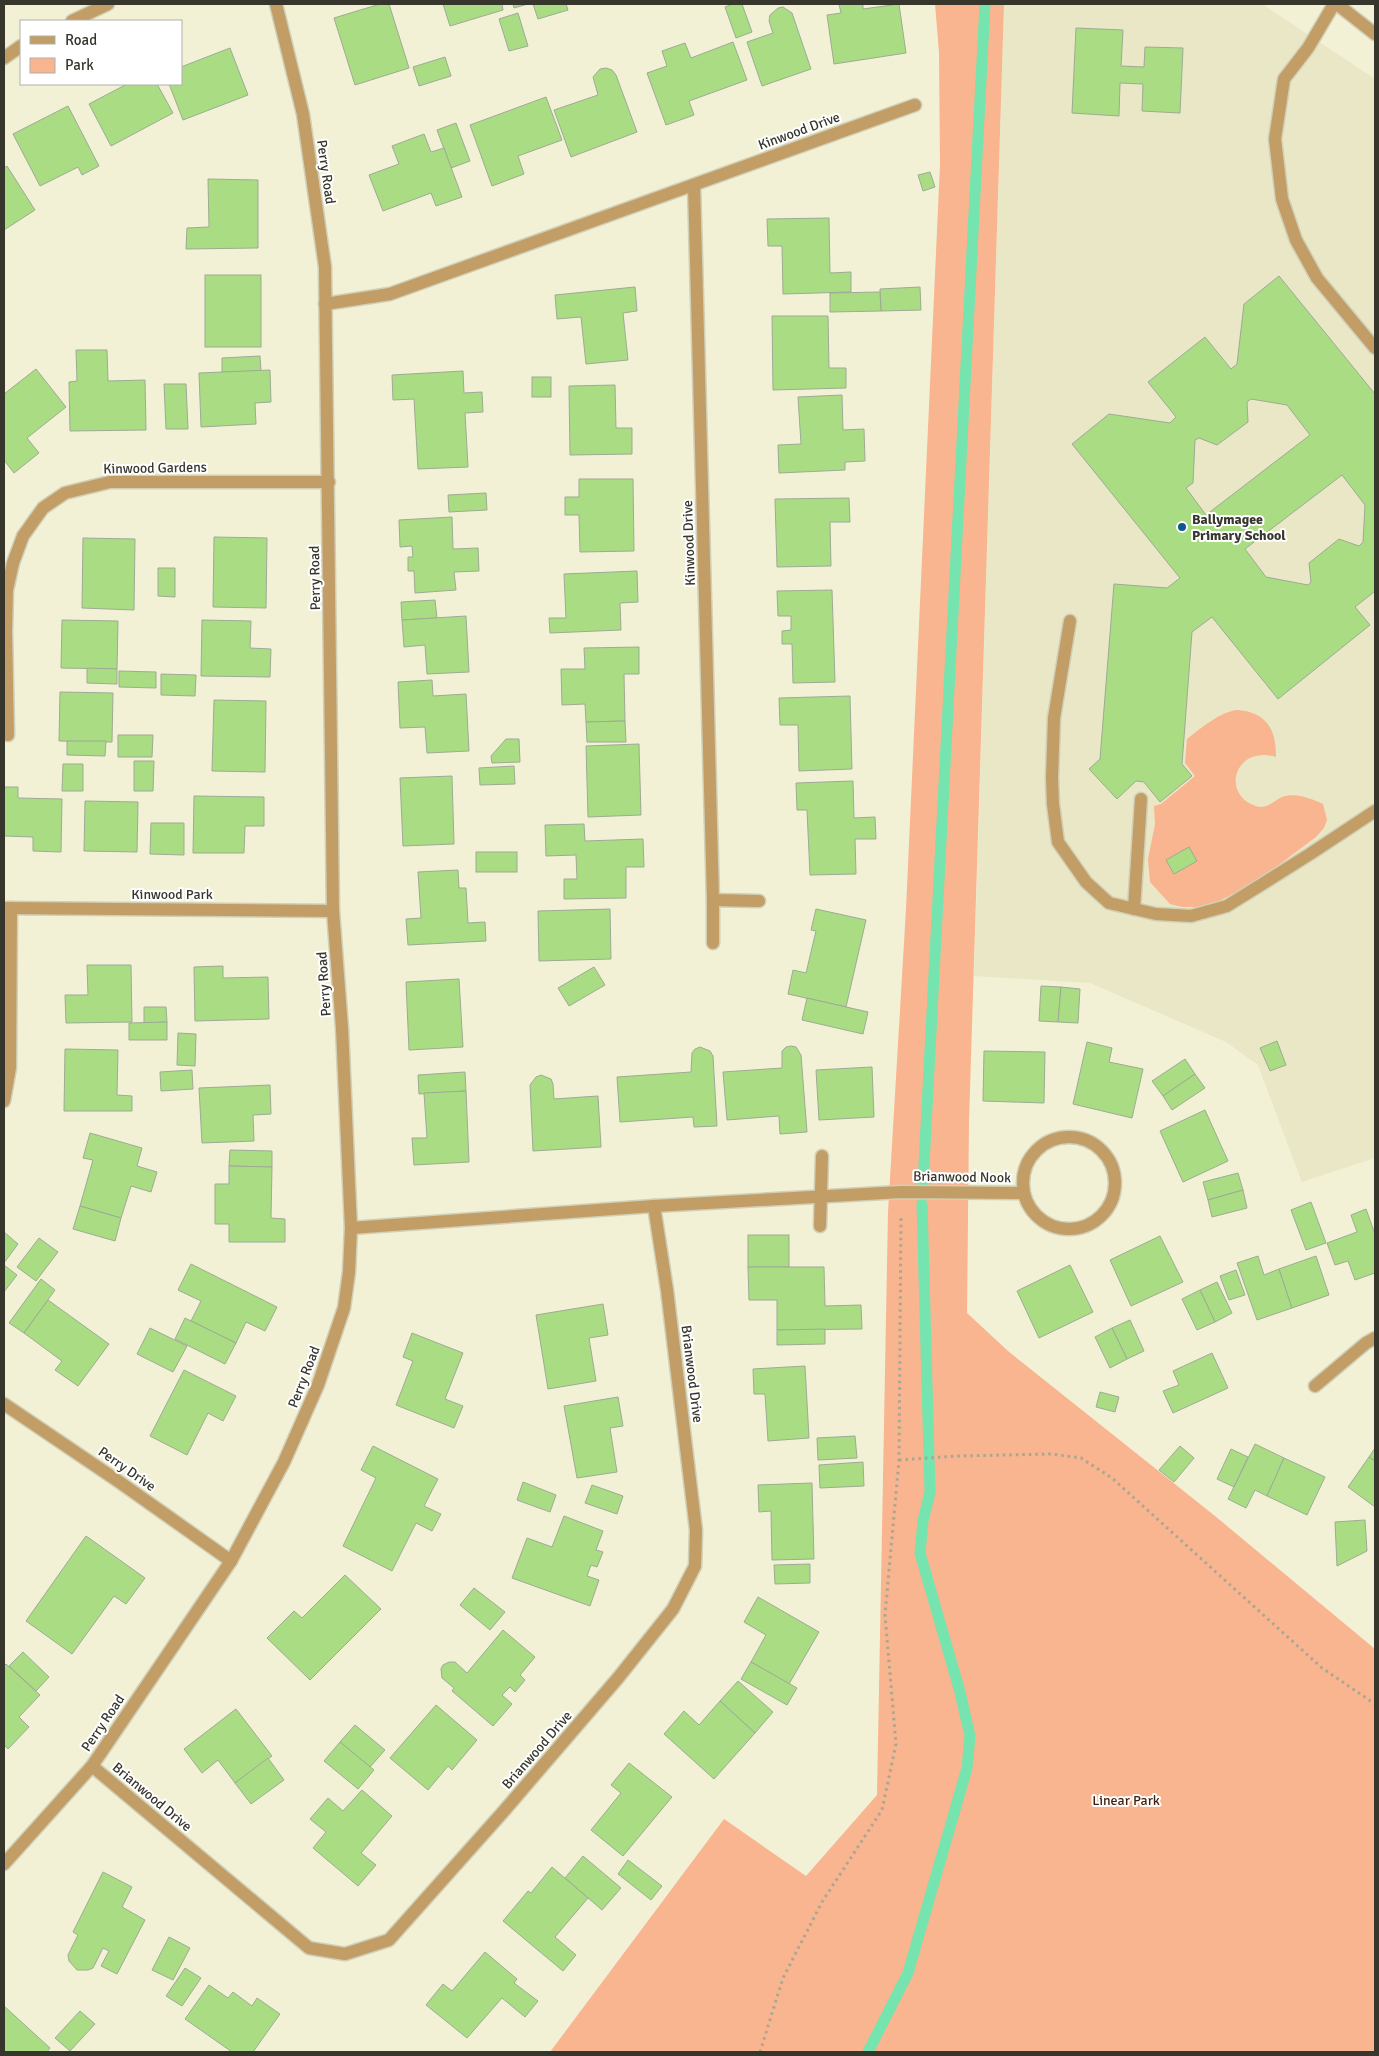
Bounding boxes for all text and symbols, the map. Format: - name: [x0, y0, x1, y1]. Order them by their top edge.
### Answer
- legend: [20, 20, 182, 85]
- text: Road: [65, 31, 97, 49]
- text: Park: [65, 56, 94, 74]
- street label: Kinwood Drive: [756, 108, 842, 154]
- street label: Perry Road: [313, 139, 339, 205]
- street label: Kinwood Gardens: [103, 459, 207, 477]
- street label: Kinwood Drive: [679, 500, 699, 586]
- place label: Ballymagee Primary School: [1192, 511, 1286, 544]
- marker: Ballymagee Primary School: [1176, 521, 1188, 533]
- street label: Perry Road: [306, 545, 324, 611]
- street label: Kinwood Park: [131, 886, 213, 903]
- street label: Perry Road: [313, 951, 335, 1017]
- street label: Brianwood Nook: [913, 1168, 1011, 1186]
- street label: Brianwood Drive: [678, 1324, 706, 1424]
- street label: Perry Road: [284, 1344, 324, 1410]
- street label: Perry Drive: [95, 1443, 159, 1495]
- street label: Perry Road: [78, 1691, 128, 1755]
- street label: Brianwood Drive: [498, 1707, 576, 1793]
- street label: Brianwood Drive: [109, 1759, 195, 1835]
- park label: Linear Park: [1092, 1792, 1160, 1809]

